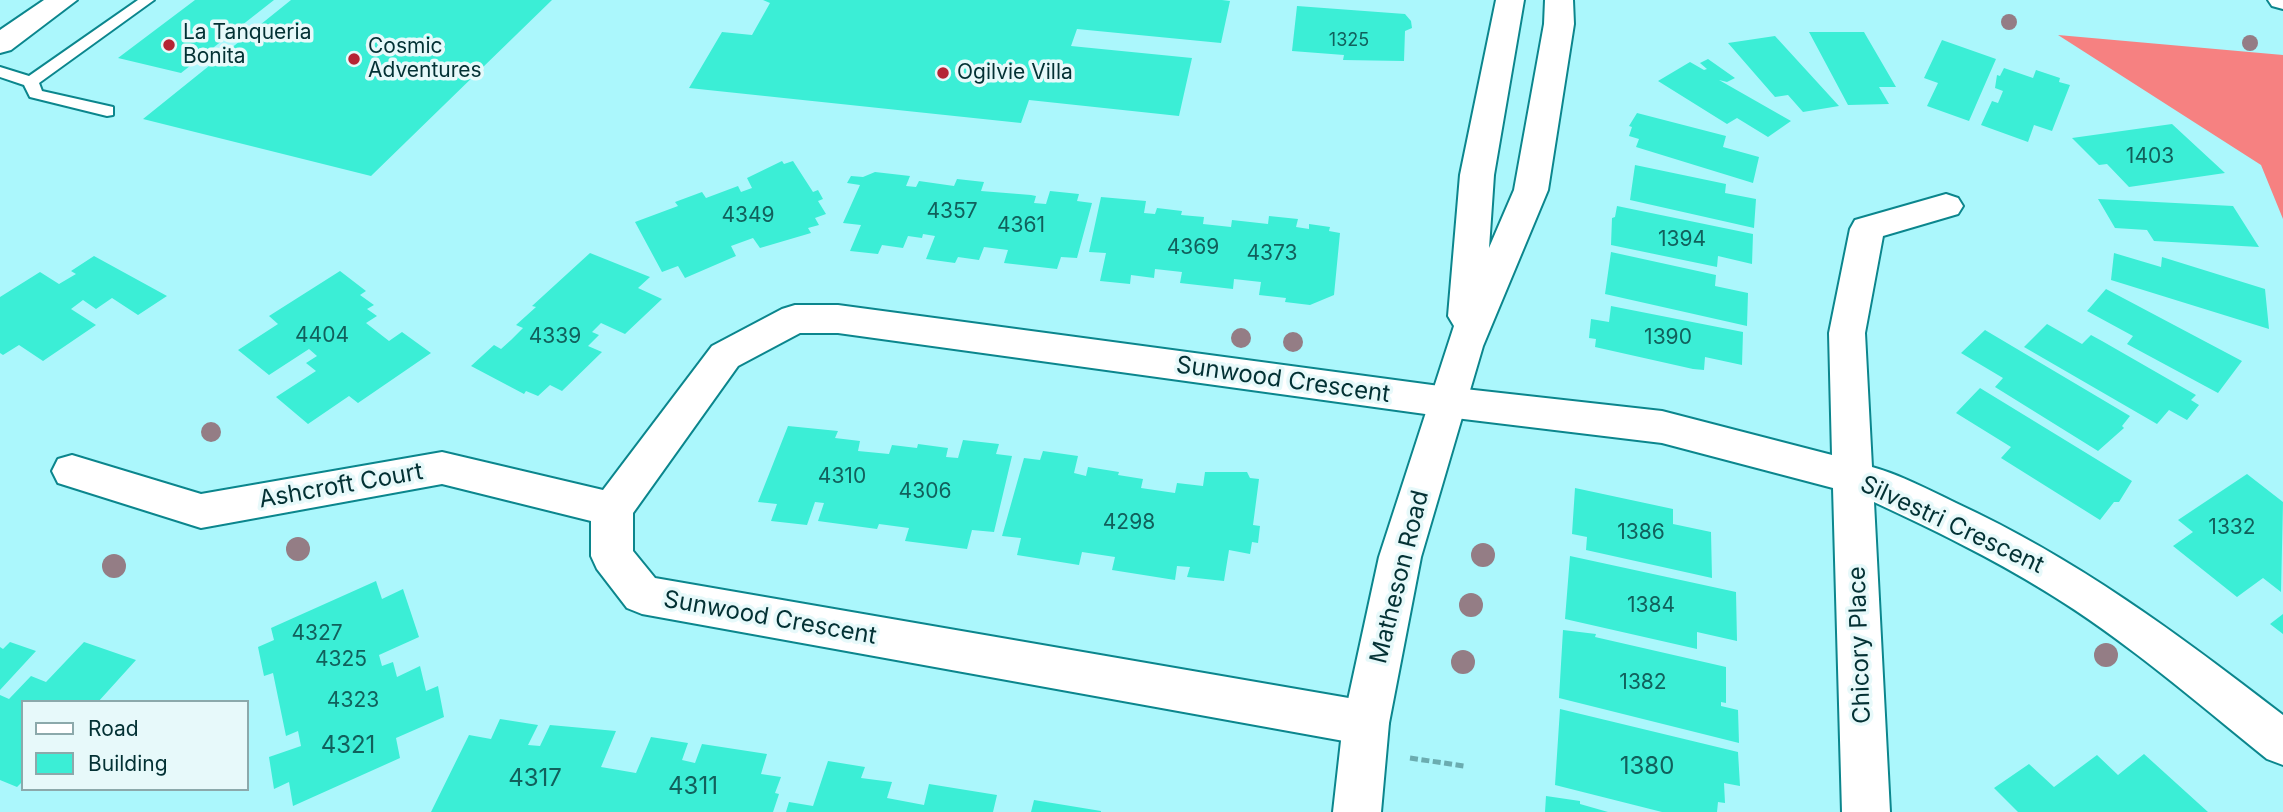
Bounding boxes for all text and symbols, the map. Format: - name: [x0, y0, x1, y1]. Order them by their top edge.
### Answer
- place label: La Tanqueria Bonita: [183, 20, 311, 70]
- house number: 1325: [1329, 30, 1369, 52]
- place label: Cosmic Adventures: [368, 34, 482, 84]
- marker: La Tanqueria Bonita: [161, 37, 177, 53]
- marker: Cosmic Adventures: [346, 51, 362, 67]
- place label: Ogilvie Villa: [957, 60, 1073, 86]
- marker: Ogilvie Villa: [935, 65, 951, 81]
- house number: 1403: [2126, 144, 2174, 170]
- house number: 4357: [926, 199, 978, 225]
- house number: 4349: [721, 203, 775, 229]
- house number: 4361: [997, 213, 1045, 239]
- house number: 1394: [1658, 227, 1706, 253]
- house number: 4369: [1167, 235, 1219, 261]
- house number: 4373: [1246, 241, 1298, 267]
- house number: 4404: [295, 323, 349, 349]
- house number: 4339: [529, 324, 581, 350]
- house number: 1390: [1644, 325, 1692, 351]
- street label: Sunwood Crescent: [1174, 351, 1392, 409]
- street label: Ashcroft Court: [257, 457, 425, 515]
- house number: 4310: [818, 464, 866, 490]
- street label: Silvestri Crescent: [1856, 470, 2048, 580]
- house number: 4306: [899, 479, 951, 505]
- street label: Matheson Road: [1365, 488, 1435, 666]
- house number: 4298: [1103, 510, 1155, 536]
- house number: 1332: [2208, 515, 2256, 541]
- house number: 1386: [1617, 520, 1665, 546]
- street label: Chicory Place: [1843, 566, 1877, 724]
- street label: Sunwood Crescent: [661, 585, 879, 651]
- house number: 1384: [1627, 593, 1675, 619]
- house number: 4327: [291, 621, 343, 647]
- house number: 4325: [315, 647, 367, 673]
- house number: 1382: [1619, 670, 1667, 696]
- house number: 4323: [327, 688, 379, 714]
- legend: [21, 700, 248, 791]
- text: Road: [88, 716, 139, 741]
- house number: 4321: [321, 732, 375, 760]
- text: Building: [88, 751, 168, 776]
- house number: 1380: [1620, 753, 1674, 781]
- house number: 4317: [508, 765, 562, 793]
- house number: 4311: [668, 773, 718, 801]

